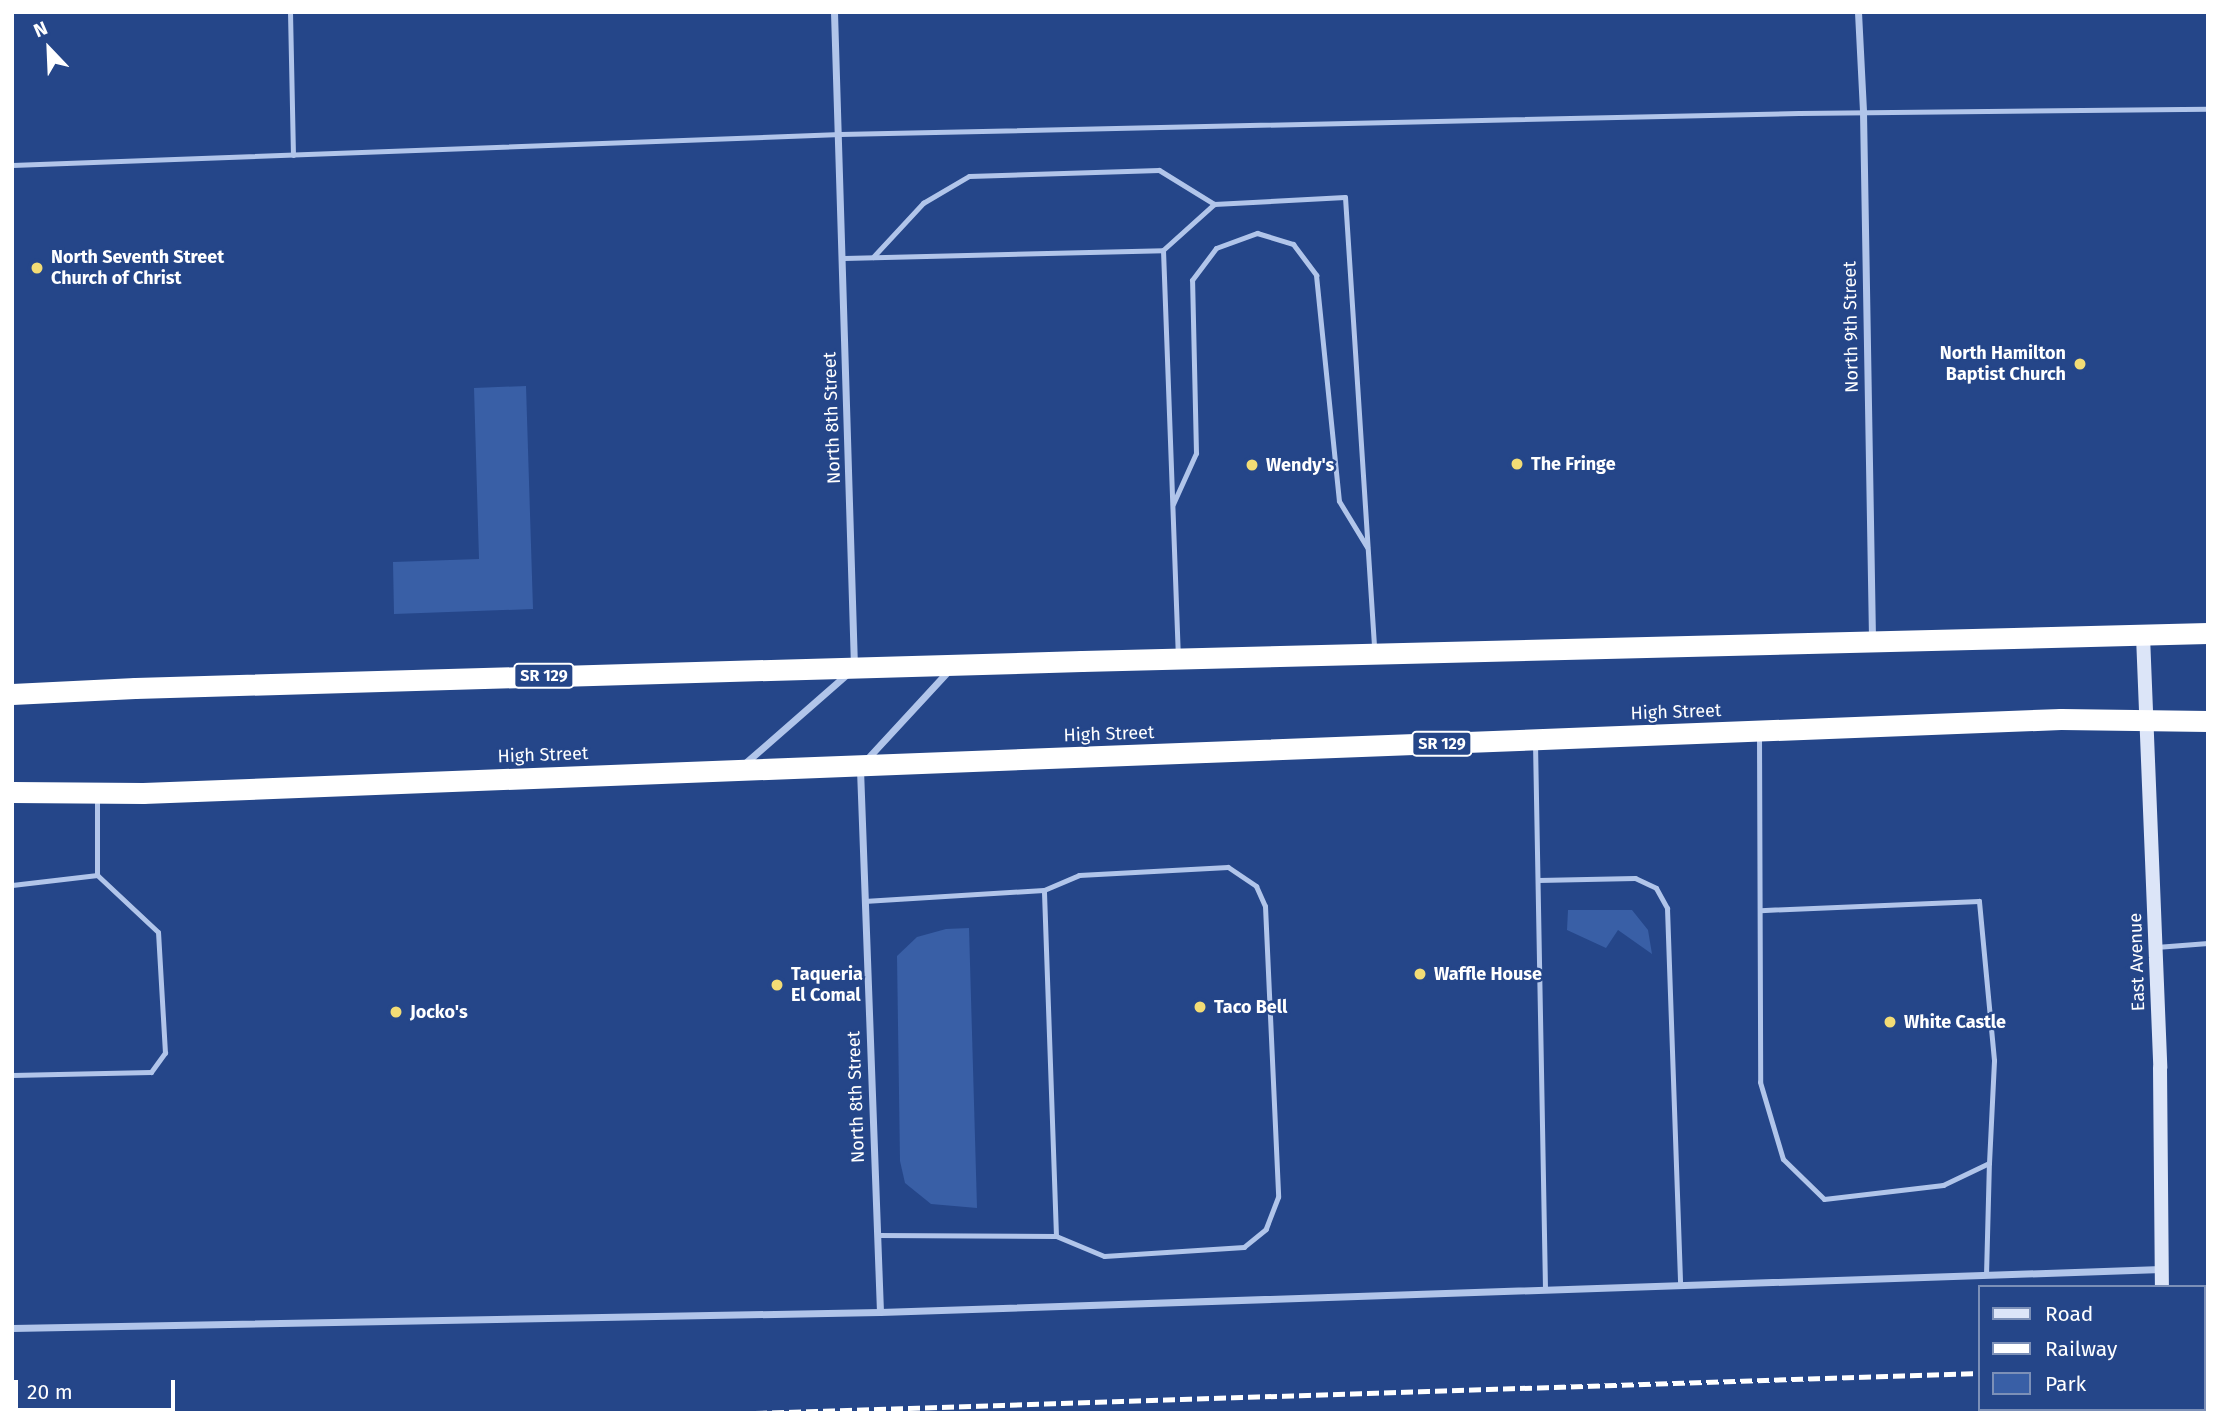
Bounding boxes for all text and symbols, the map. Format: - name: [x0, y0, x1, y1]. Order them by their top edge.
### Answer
- north arrow: [14, 14, 84, 84]
- text: N: [30, 16, 51, 42]
- place label: North Seventh Street Church of Christ: [51, 247, 224, 290]
- marker: North Seventh Street Church of Christ: [29, 260, 45, 276]
- street label: North 9th Street: [1839, 261, 1863, 393]
- place label: North Hamilton Baptist Church: [1940, 343, 2066, 386]
- street label: North 8th Street: [819, 352, 845, 484]
- marker: North Hamilton Baptist Church: [2072, 356, 2088, 372]
- place label: The Fringe: [1531, 453, 1616, 475]
- place label: Wendy's: [1266, 454, 1334, 476]
- marker: The Fringe: [1509, 456, 1525, 472]
- marker: Wendy's: [1244, 457, 1260, 473]
- road number: SR 129: [512, 664, 576, 688]
- street label: High Street: [1630, 700, 1722, 724]
- street label: High Street: [1063, 722, 1155, 746]
- road number: SR 129: [1410, 732, 1474, 757]
- street label: High Street: [497, 743, 589, 767]
- street label: East Avenue: [2124, 912, 2150, 1012]
- place label: Waffle House: [1434, 963, 1542, 985]
- place label: Taqueria El Comal: [791, 964, 863, 1006]
- marker: Waffle House: [1412, 966, 1428, 982]
- marker: Taqueria El Comal: [769, 977, 785, 993]
- place label: Taco Bell: [1214, 996, 1287, 1018]
- marker: Taco Bell: [1192, 999, 1208, 1015]
- place label: Jocko's: [410, 1001, 468, 1023]
- marker: Jocko's: [388, 1004, 404, 1020]
- place label: White Castle: [1904, 1011, 2006, 1033]
- marker: White Castle: [1882, 1014, 1898, 1030]
- street label: North 8th Street: [843, 1031, 869, 1163]
- legend: [1979, 1285, 2206, 1411]
- text: Road: [2045, 1301, 2093, 1327]
- text: Railway: [2045, 1336, 2117, 1362]
- scale bar: [18, 1366, 178, 1410]
- text: Park: [2045, 1371, 2086, 1397]
- text: 20 m: [27, 1379, 73, 1405]

